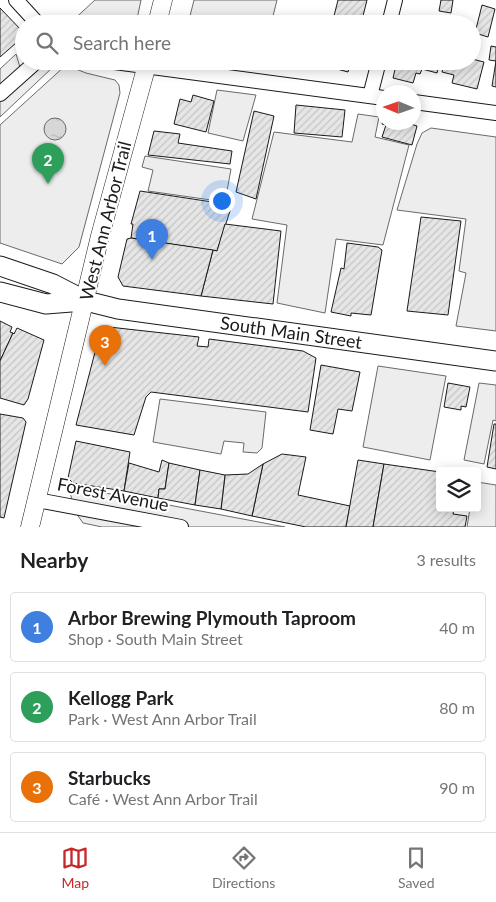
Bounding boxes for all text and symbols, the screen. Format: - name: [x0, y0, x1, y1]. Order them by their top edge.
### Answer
- search box: [15, 15, 481, 70]
- icon: search: [33, 29, 61, 57]
- text: Search here: [73, 31, 171, 54]
- north arrow: [376, 85, 421, 130]
- street label: West Ann Arbor Trail: [75, 139, 135, 303]
- pin: 2: [32, 143, 64, 184]
- your location: [209, 188, 235, 214]
- pin: 1: [136, 219, 168, 260]
- street label: South Main Street: [219, 311, 364, 353]
- pin: 3: [89, 325, 121, 366]
- map controls: [436, 467, 481, 512]
- button: layers: [436, 467, 481, 512]
- street label: Forest Avenue: [56, 472, 171, 516]
- text: Nearby: [20, 547, 88, 572]
- text: 3 results: [416, 550, 476, 569]
- text: Arbor Brewing Plymouth Taproom: [68, 606, 356, 629]
- text: 1: [32, 618, 42, 637]
- text: 40 m: [439, 618, 475, 637]
- text: Shop · South Main Street: [68, 629, 243, 648]
- text: Kellogg Park: [68, 686, 174, 709]
- text: 2: [32, 698, 42, 717]
- text: 80 m: [439, 698, 475, 717]
- text: Park · West Ann Arbor Trail: [68, 709, 257, 728]
- text: Starbucks: [68, 766, 151, 789]
- text: 3: [32, 778, 42, 797]
- text: 90 m: [439, 778, 475, 797]
- text: Café · West Ann Arbor Trail: [68, 789, 258, 808]
- tab: Map: [61, 844, 89, 891]
- tab: Directions: [212, 844, 275, 891]
- tab: Saved: [398, 844, 435, 891]

